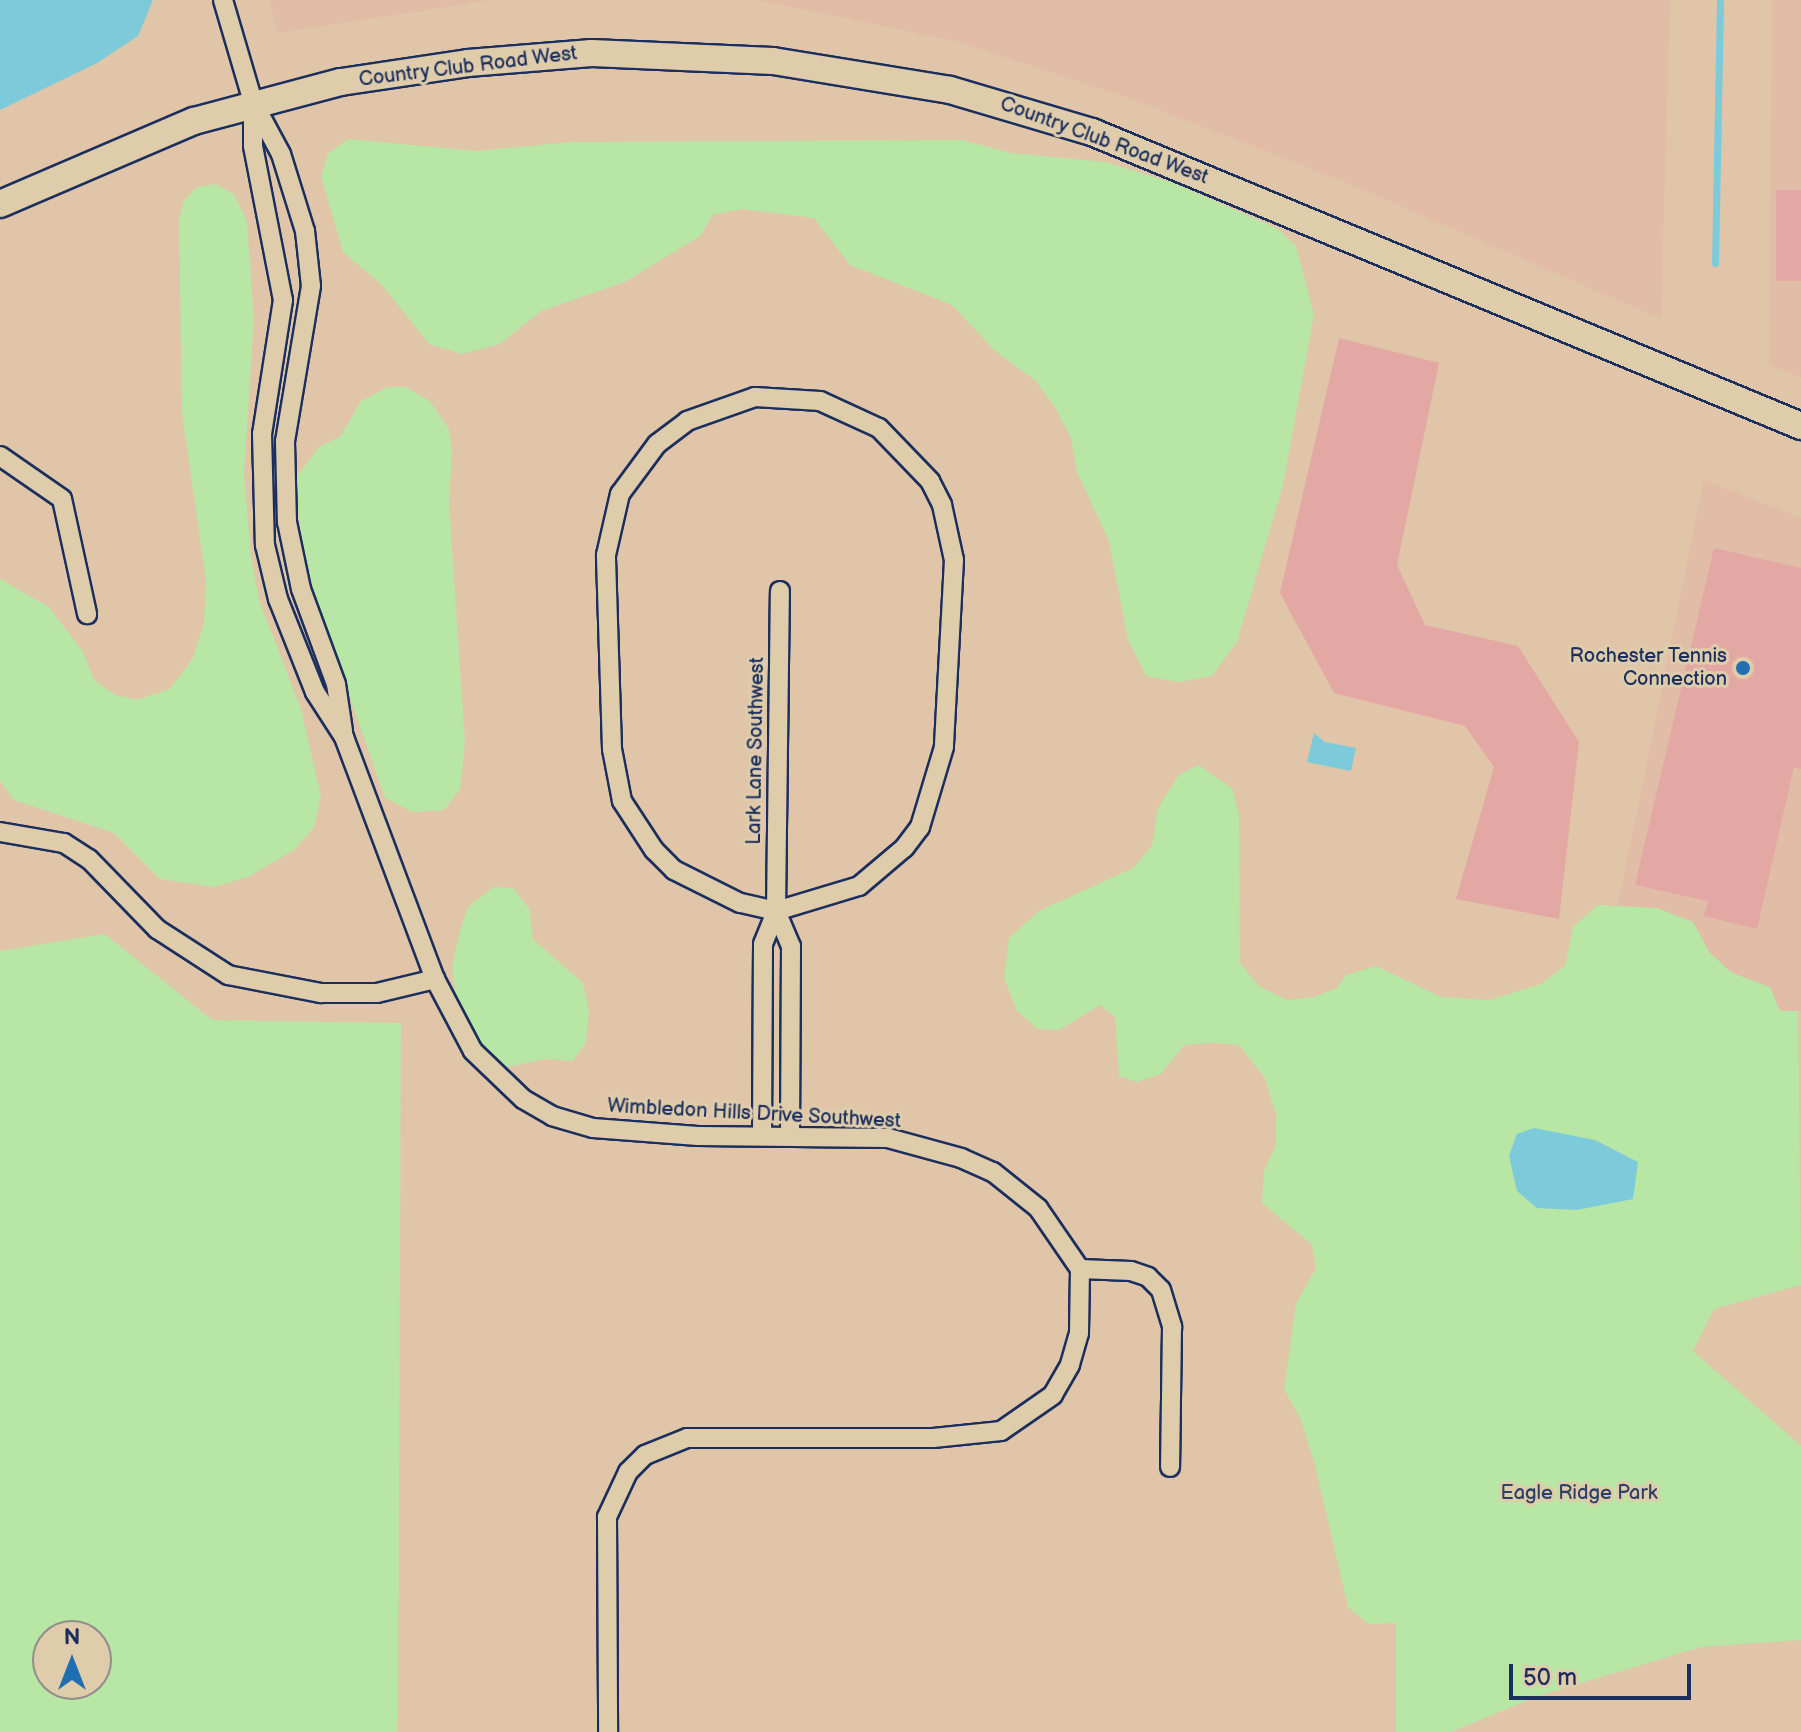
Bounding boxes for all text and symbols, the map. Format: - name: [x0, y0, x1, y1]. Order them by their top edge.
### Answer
- street label: Country Club Road West: [356, 42, 580, 92]
- street label: Country Club Road West: [996, 92, 1212, 190]
- place label: Rochester Tennis Connection: [1569, 644, 1727, 691]
- street label: Lark Lane Southwest: [742, 657, 770, 845]
- marker: Rochester Tennis Connection: [1734, 659, 1752, 677]
- street label: Wimbledon Hills Drive Southwest: [606, 1094, 902, 1134]
- park label: Eagle Ridge Park: [1501, 1481, 1657, 1505]
- north arrow: [32, 1620, 112, 1700]
- text: N: [64, 1624, 80, 1651]
- scale bar: [1513, 1648, 1695, 1698]
- text: 50 m: [1523, 1663, 1577, 1692]

